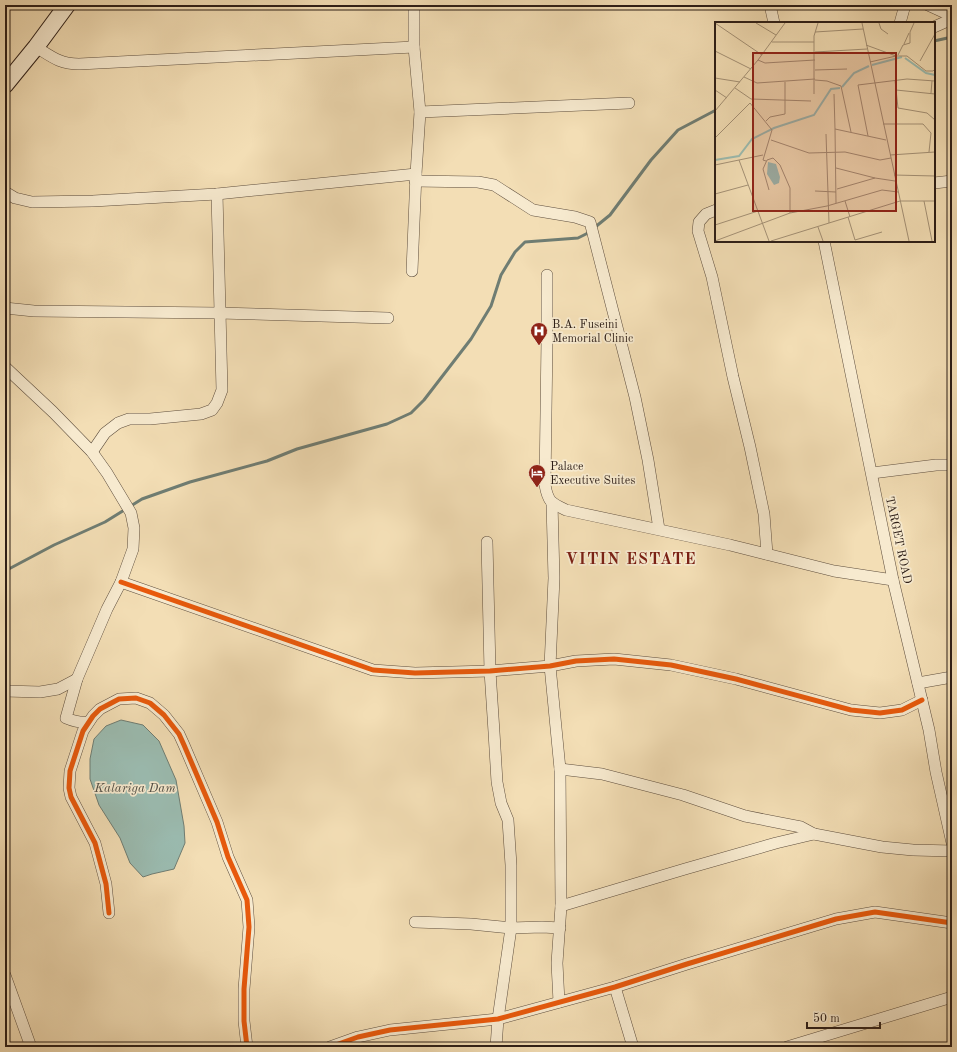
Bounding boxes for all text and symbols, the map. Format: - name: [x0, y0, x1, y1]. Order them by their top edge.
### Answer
- inset map: [715, 22, 935, 242]
- place label: B.A. Fuseini Memorial Clinic: [552, 319, 633, 345]
- hospital icon: B.A. Fuseini Memorial Clinic: [529, 321, 549, 346]
- place label: Palace Executive Suites: [550, 461, 636, 487]
- hotel icon: Palace Executive Suites: [527, 463, 547, 488]
- street label: TARGET ROAD: [883, 495, 913, 585]
- district label: VITIN ESTATE: [565, 552, 697, 568]
- water label: Kalariga Dam: [93, 782, 176, 795]
- scale bar: [807, 1004, 880, 1030]
- text: 50 m: [813, 1012, 840, 1025]

